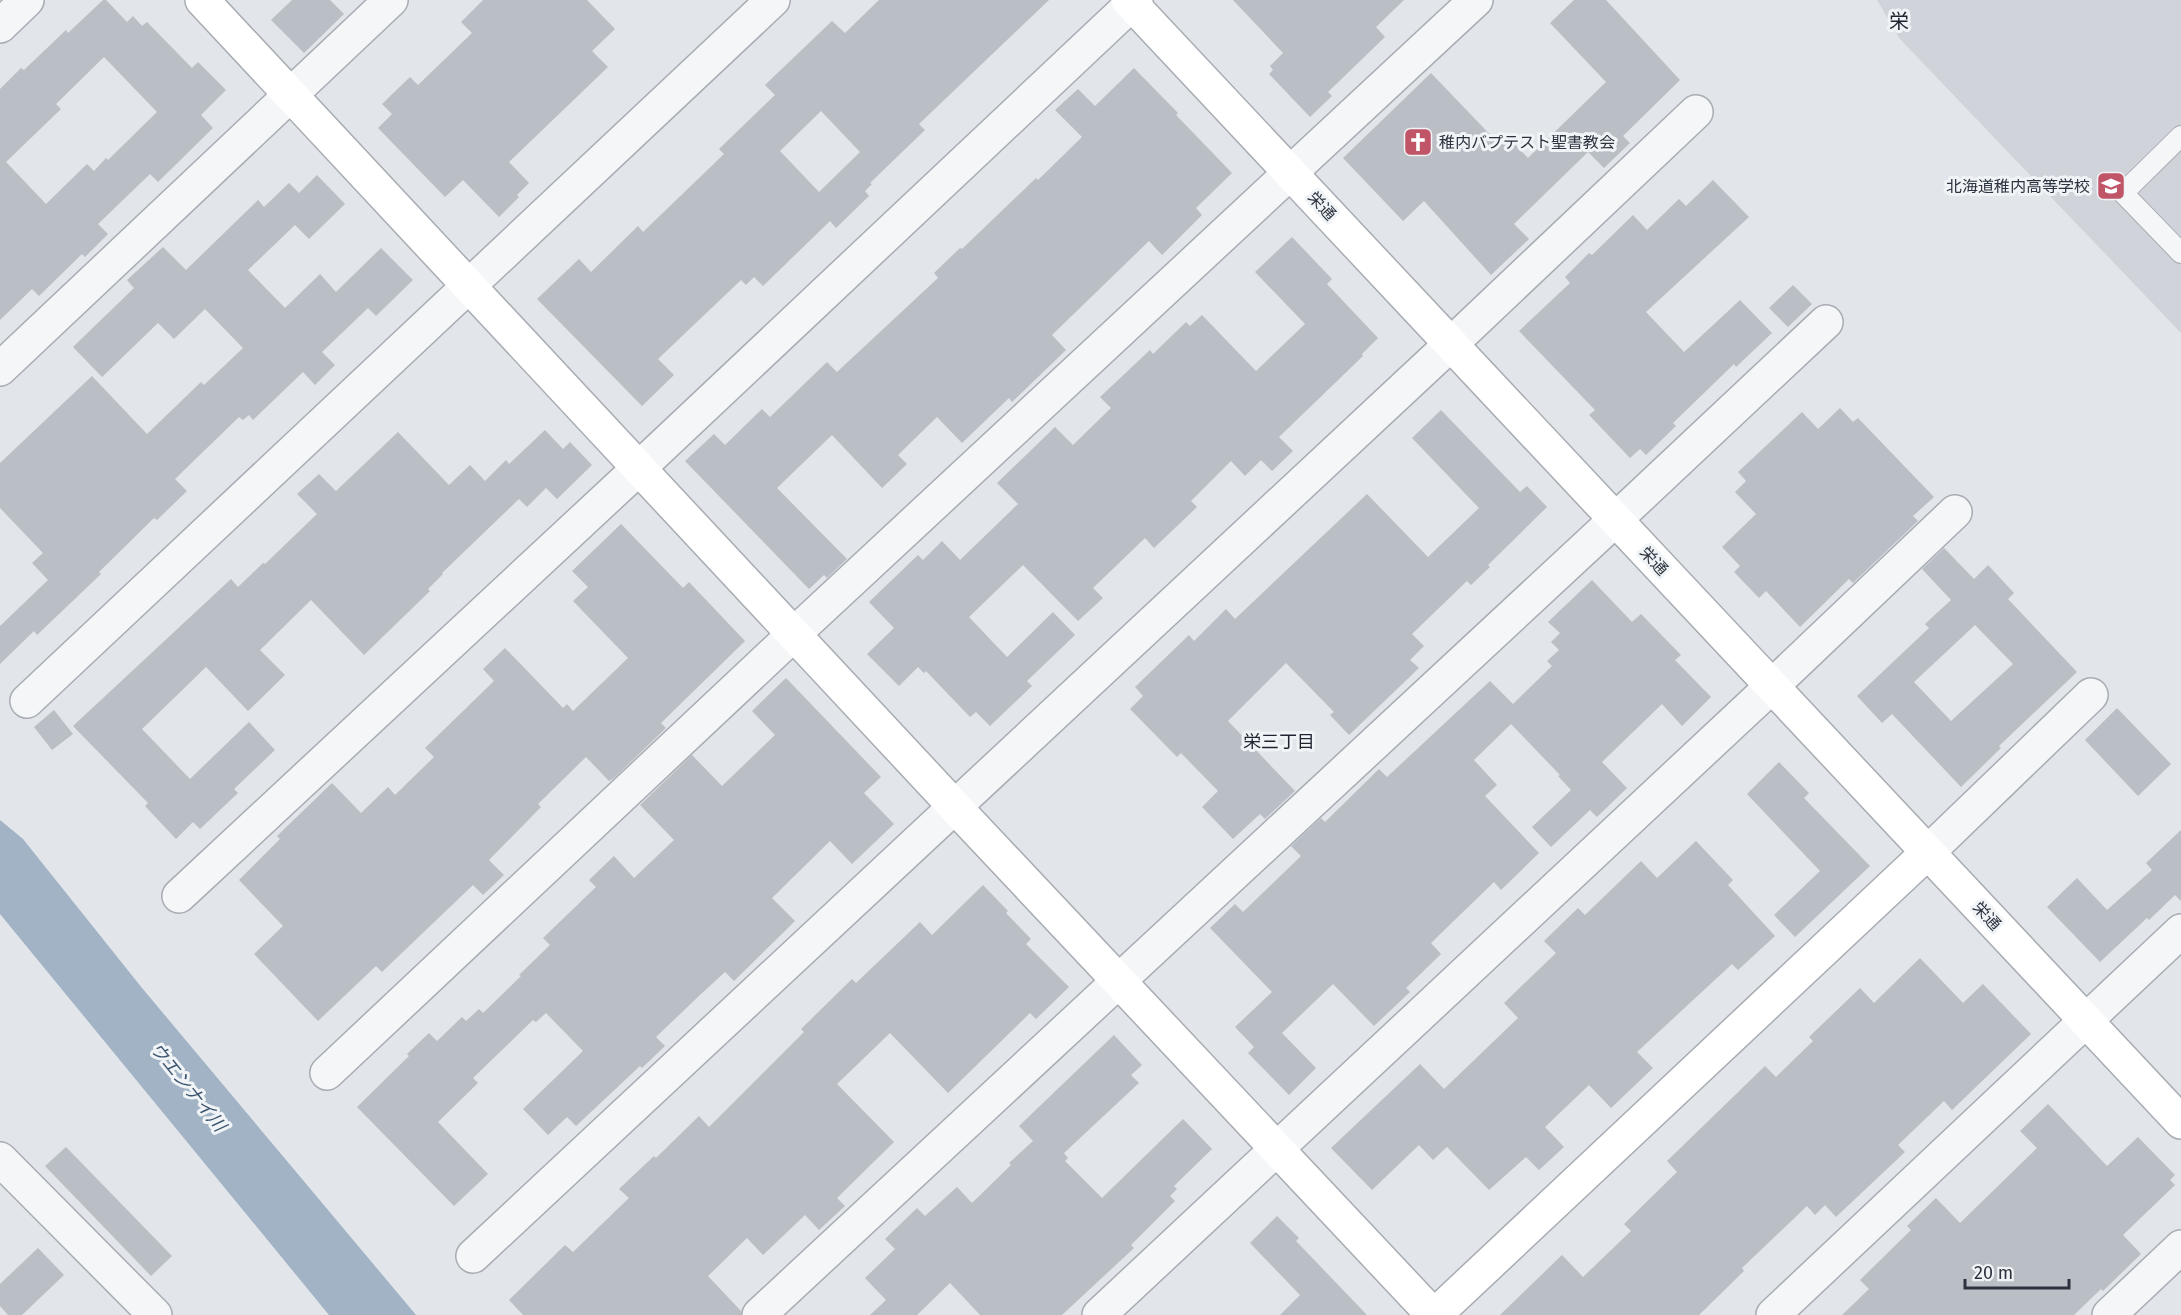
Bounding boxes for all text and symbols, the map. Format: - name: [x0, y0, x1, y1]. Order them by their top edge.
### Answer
- district label: 栄: [1889, 9, 1909, 33]
- church icon: 稚内バプテスト聖書教会: [1402, 126, 1434, 158]
- place label: 稚内バプテスト聖書教会: [1439, 133, 1615, 152]
- school or university icon: 北海道稚内高等学校: [2095, 170, 2127, 202]
- place label: 北海道稚内高等学校: [1946, 177, 2090, 196]
- street label: 栄通: [1304, 188, 1340, 224]
- street label: 栄通: [1636, 543, 1672, 579]
- district label: 栄三丁目: [1243, 731, 1315, 753]
- street label: 栄通: [1969, 898, 2005, 934]
- water label: ウエンナイ川: [145, 1038, 232, 1137]
- scale bar: [1965, 1252, 2068, 1290]
- text: 20 m: [1974, 1262, 2013, 1284]

